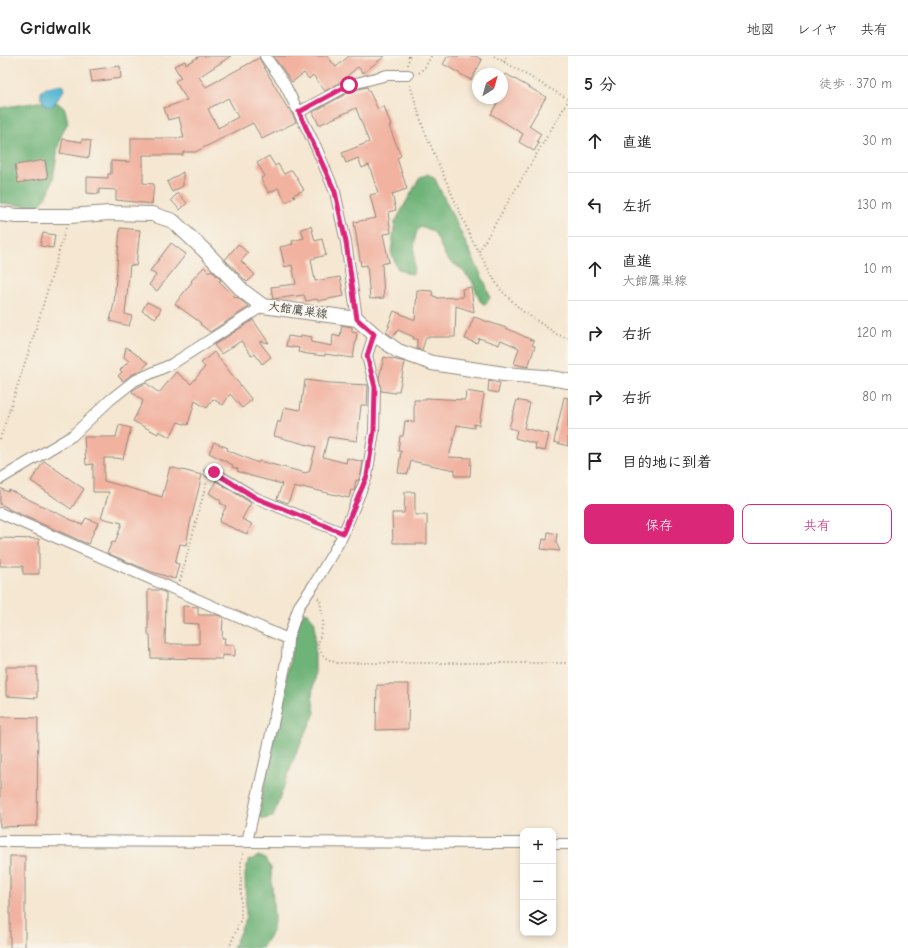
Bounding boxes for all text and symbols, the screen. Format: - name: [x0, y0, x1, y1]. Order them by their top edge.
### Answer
- text: Gridwalk: [20, 17, 91, 39]
- text: 地図: [747, 21, 775, 38]
- text: レイヤ: [797, 21, 838, 38]
- text: 共有: [860, 21, 888, 38]
- north arrow: [472, 68, 508, 104]
- text: 5 分: [584, 75, 616, 94]
- route start: [340, 76, 358, 94]
- text: 徒歩 · 370 m: [819, 76, 892, 91]
- icon: ahead: [584, 130, 606, 152]
- text: 直進: [622, 133, 652, 151]
- text: 30 m: [862, 133, 892, 148]
- icon: left: [584, 194, 606, 216]
- text: 左折: [622, 197, 652, 215]
- text: 130 m: [857, 197, 892, 212]
- text: 直進: [622, 252, 652, 270]
- icon: ahead: [584, 258, 606, 280]
- text: 10 m: [864, 261, 892, 276]
- text: 大館鷹巣線: [622, 273, 687, 288]
- street label: 大館鷹巣線: [267, 299, 329, 321]
- icon: right: [584, 322, 606, 344]
- text: 右折: [622, 325, 652, 343]
- text: 120 m: [857, 325, 892, 340]
- icon: right: [584, 386, 606, 408]
- text: 右折: [622, 389, 652, 407]
- text: 80 m: [862, 389, 892, 404]
- icon: arrive: [584, 450, 606, 472]
- text: 目的地に到着: [622, 453, 712, 471]
- route end: [205, 463, 223, 481]
- button: 保存: [584, 504, 734, 544]
- button: 共有: [742, 504, 892, 544]
- map controls: [520, 828, 556, 936]
- button: +: [520, 828, 556, 864]
- button: −: [520, 864, 556, 900]
- button: layers: [520, 900, 556, 936]

